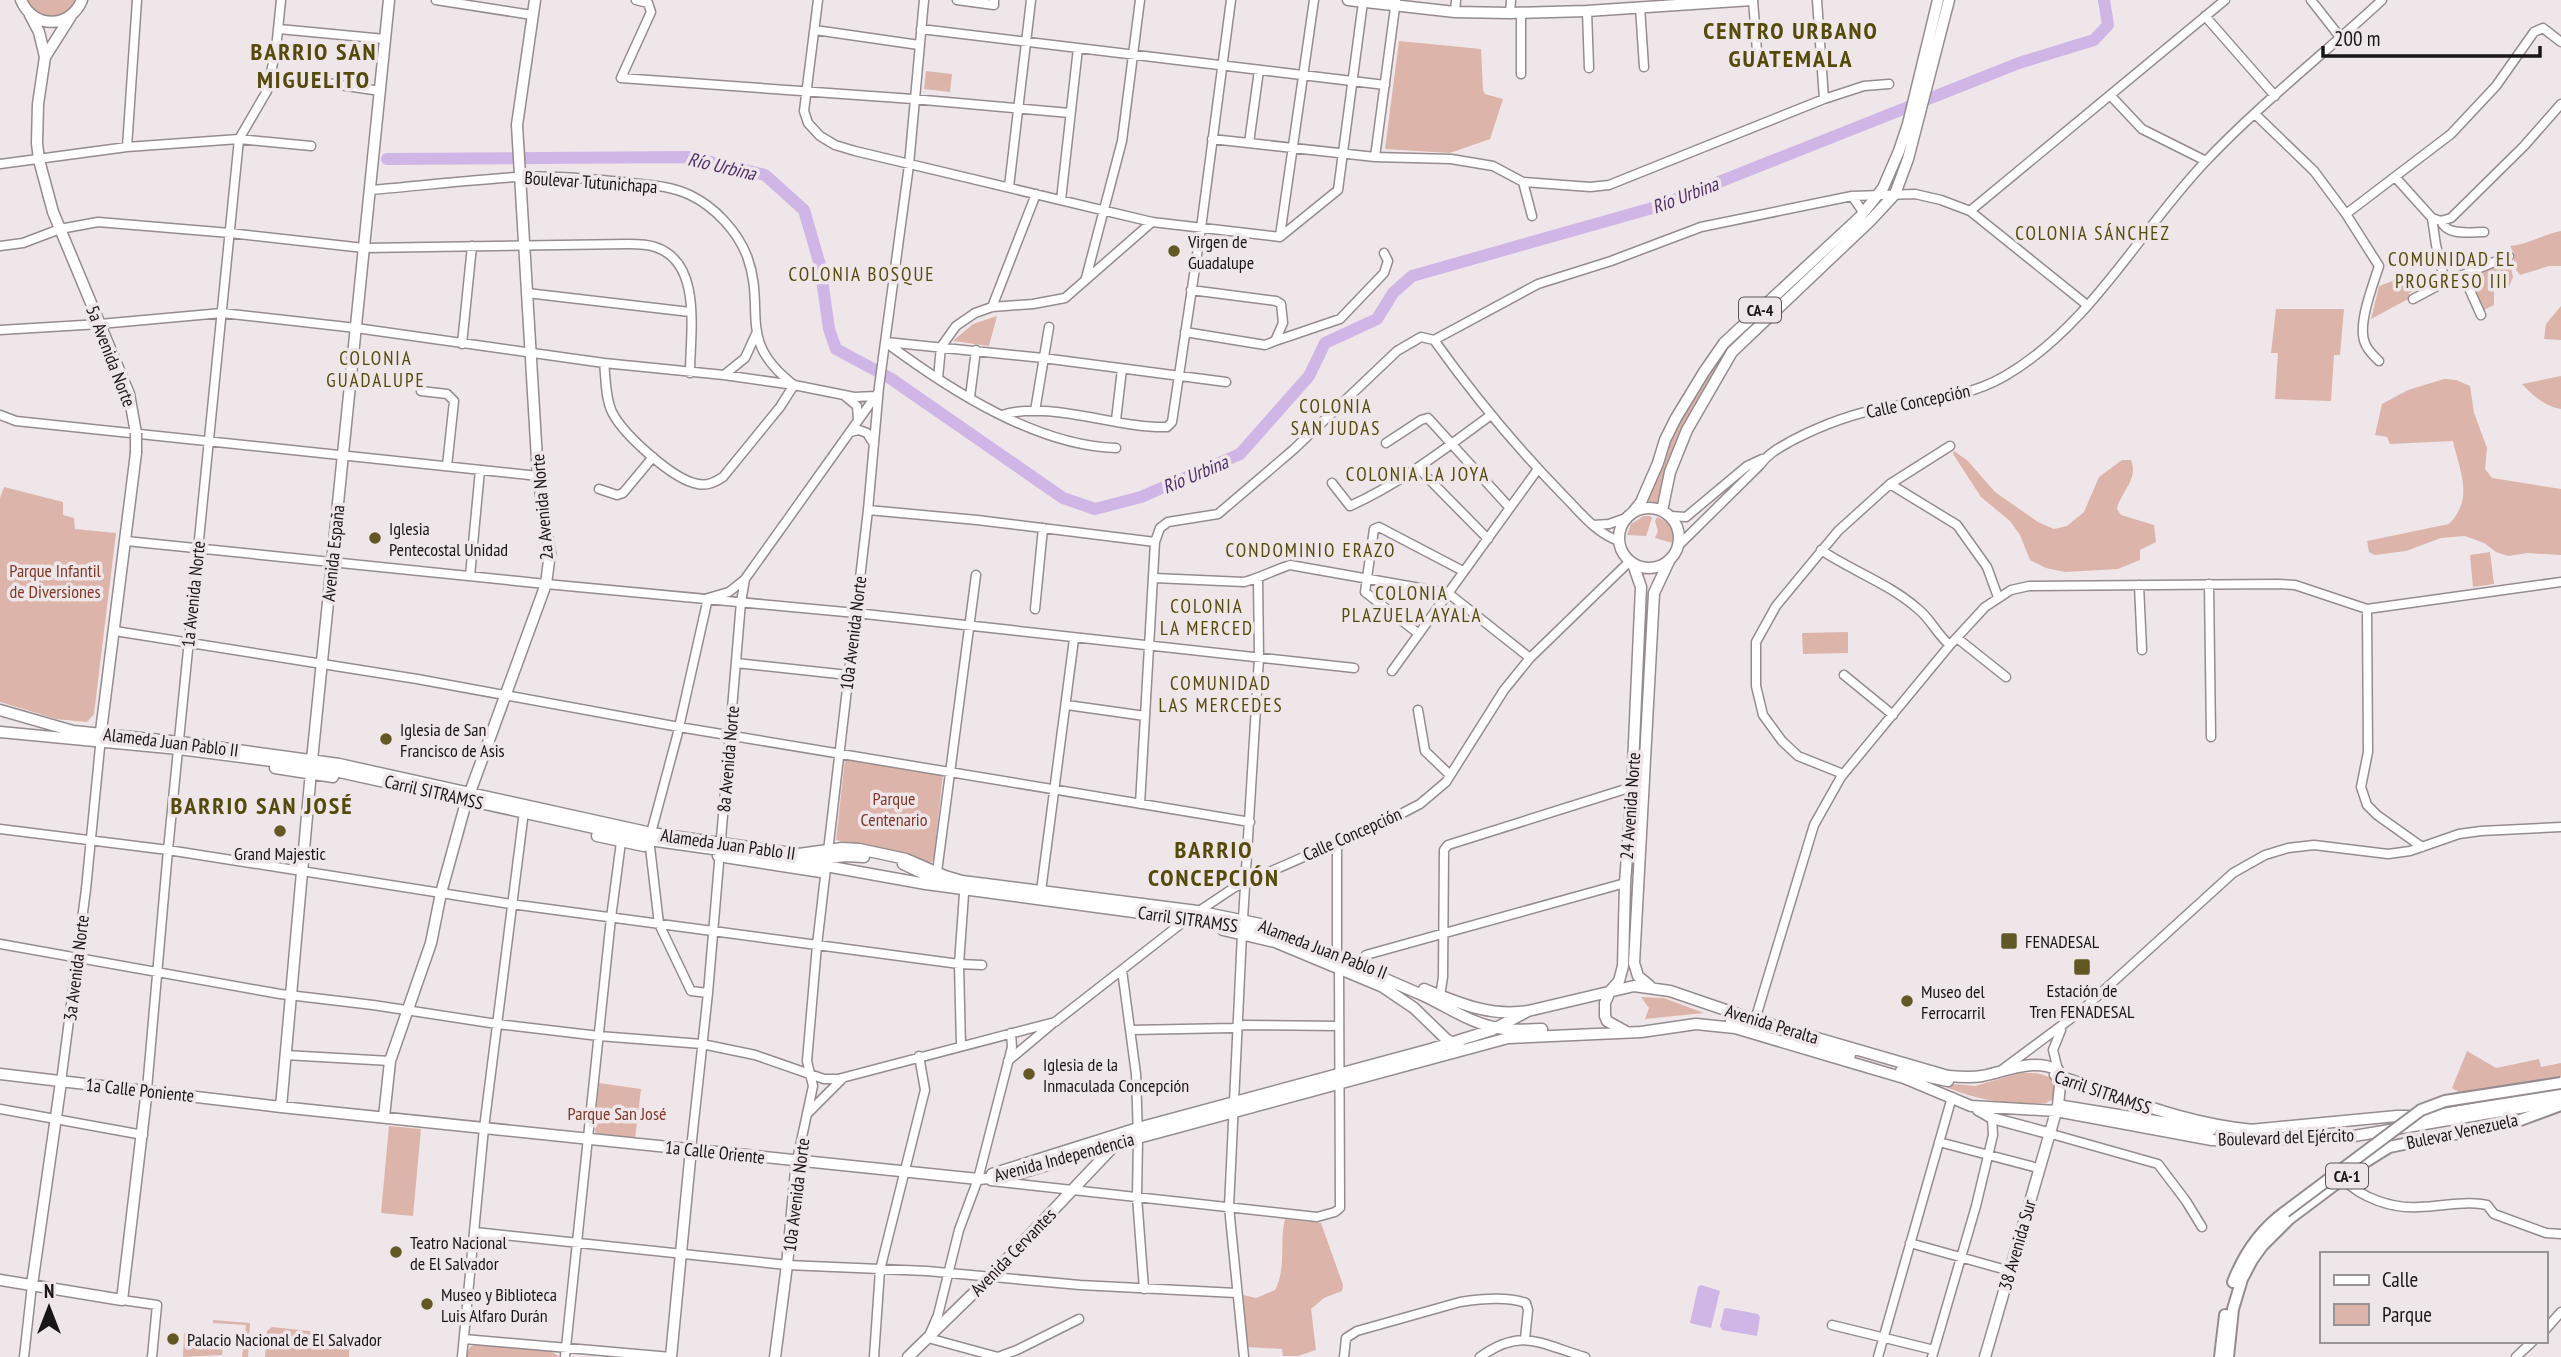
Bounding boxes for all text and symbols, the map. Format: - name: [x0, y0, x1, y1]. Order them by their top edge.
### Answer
- scale bar: [2323, 14, 2540, 58]
- district label: CENTRO URBANO GUATEMALA: [1703, 15, 1879, 74]
- text: 200 m: [2334, 25, 2380, 52]
- district label: BARRIO SAN MIGUELITO: [250, 36, 378, 95]
- water label: Río Urbina: [686, 147, 760, 186]
- street label: Boulevar Tutunichapa: [524, 166, 658, 198]
- water label: Río Urbina: [1649, 171, 1723, 219]
- district label: COLONIA SÁNCHEZ: [2015, 221, 2171, 245]
- place label: Virgen de Guadalupe: [1187, 230, 1254, 274]
- marker: Virgen de Guadalupe: [1166, 243, 1182, 259]
- district label: COMUNIDAD EL PROGRESO III: [2388, 247, 2516, 293]
- district label: COLONIA BOSQUE: [789, 262, 935, 286]
- road number: CA-4: [1739, 298, 1781, 322]
- street label: 5a Avenida Norte: [81, 302, 141, 410]
- district label: COLONIA GUADALUPE: [326, 346, 426, 392]
- street label: Calle Concepción: [1864, 379, 1972, 423]
- district label: COLONIA SAN JUDAS: [1291, 394, 1381, 440]
- water label: Río Urbina: [1159, 449, 1233, 499]
- street label: 2a Avenida Norte: [526, 453, 558, 561]
- district label: COLONIA LA JOYA: [1346, 462, 1490, 486]
- street label: Avenida España: [316, 504, 350, 602]
- place label: Iglesia Pentecostal Unidad: [389, 517, 508, 561]
- marker: Iglesia Pentecostal Unidad: [367, 530, 383, 546]
- district label: CONDOMINIO ERAZO: [1226, 538, 1397, 562]
- street label: 1a Avenida Norte: [176, 540, 210, 648]
- park label: Parque Infantil de Diversiones: [9, 559, 102, 603]
- street label: 10a Avenida Norte: [835, 575, 871, 691]
- district label: COLONIA PLAZUELA AYALA: [1342, 581, 1483, 627]
- district label: COLONIA LA MERCED: [1160, 594, 1254, 640]
- district label: COMUNIDAD LAS MERCEDES: [1158, 671, 1284, 717]
- street label: 8a Avenida Norte: [712, 705, 744, 813]
- place label: Iglesia de San Francisco de Asis: [400, 718, 505, 762]
- street label: Alameda Juan Pablo II: [102, 722, 240, 762]
- marker: Iglesia de San Francisco de Asis: [378, 731, 394, 747]
- street label: 24 Avenida Norte: [1615, 752, 1645, 860]
- street label: Carril SITRAMSS: [382, 769, 486, 815]
- park label: Parque Centenario: [860, 787, 928, 831]
- district label: BARRIO SAN JOSÉ: [170, 790, 354, 821]
- street label: Calle Concepción: [1299, 802, 1405, 866]
- marker: Grand Majestic: [272, 823, 288, 839]
- street label: Alameda Juan Pablo II: [659, 823, 797, 865]
- district label: BARRIO CONCEPCIÓN: [1148, 834, 1280, 893]
- place label: Grand Majestic: [234, 842, 326, 865]
- street label: Carril SITRAMSS: [1137, 901, 1240, 937]
- street label: 3a Avenida Norte: [58, 914, 94, 1022]
- street label: Alameda Juan Pablo II: [1256, 914, 1390, 984]
- place label: FENADESAL: [2025, 930, 2100, 953]
- marker: FENADESAL: [1999, 931, 2019, 951]
- marker: Estación de Tren FENADESAL: [2072, 957, 2092, 977]
- place label: Estación de Tren FENADESAL: [2030, 979, 2135, 1023]
- place label: Museo del Ferrocarril: [1921, 980, 1986, 1024]
- marker: Museo del Ferrocarril: [1899, 993, 1915, 1009]
- street label: Avenida Peralta: [1722, 999, 1822, 1049]
- place label: Iglesia de la Inmaculada Concepción: [1043, 1053, 1189, 1097]
- street label: Carril SITRAMSS: [2052, 1065, 2155, 1119]
- marker: Iglesia de la Inmaculada Concepción: [1021, 1066, 1037, 1082]
- street label: 1a Calle Poniente: [85, 1073, 195, 1107]
- park label: Parque San José: [568, 1102, 666, 1125]
- street label: Bulevar Venezuela: [2404, 1108, 2520, 1154]
- street label: Boulevard del Ejército: [2218, 1123, 2355, 1151]
- street label: Avenida Independencia: [991, 1127, 1137, 1187]
- street label: 1a Calle Oriente: [664, 1135, 766, 1169]
- street label: 10a Avenida Norte: [778, 1137, 814, 1253]
- road number: CA-1: [2326, 1164, 2368, 1188]
- street label: 38 Avenida Sur: [1993, 1197, 2041, 1293]
- street label: Avenida Cervantes: [965, 1203, 1061, 1301]
- place label: Teatro Nacional de El Salvador: [410, 1231, 507, 1275]
- marker: Teatro Nacional de El Salvador: [388, 1244, 404, 1260]
- legend: [2320, 1252, 2547, 1343]
- text: Calle: [2382, 1266, 2418, 1293]
- north arrow: [14, 1273, 84, 1343]
- text: N: [44, 1279, 54, 1303]
- place label: Museo y Biblioteca Luis Alfaro Durán: [441, 1283, 557, 1327]
- marker: Museo y Biblioteca Luis Alfaro Durán: [419, 1296, 435, 1312]
- text: Parque: [2382, 1301, 2432, 1328]
- place label: Palacio Nacional de El Salvador: [187, 1328, 382, 1351]
- marker: Palacio Nacional de El Salvador: [165, 1331, 181, 1347]

